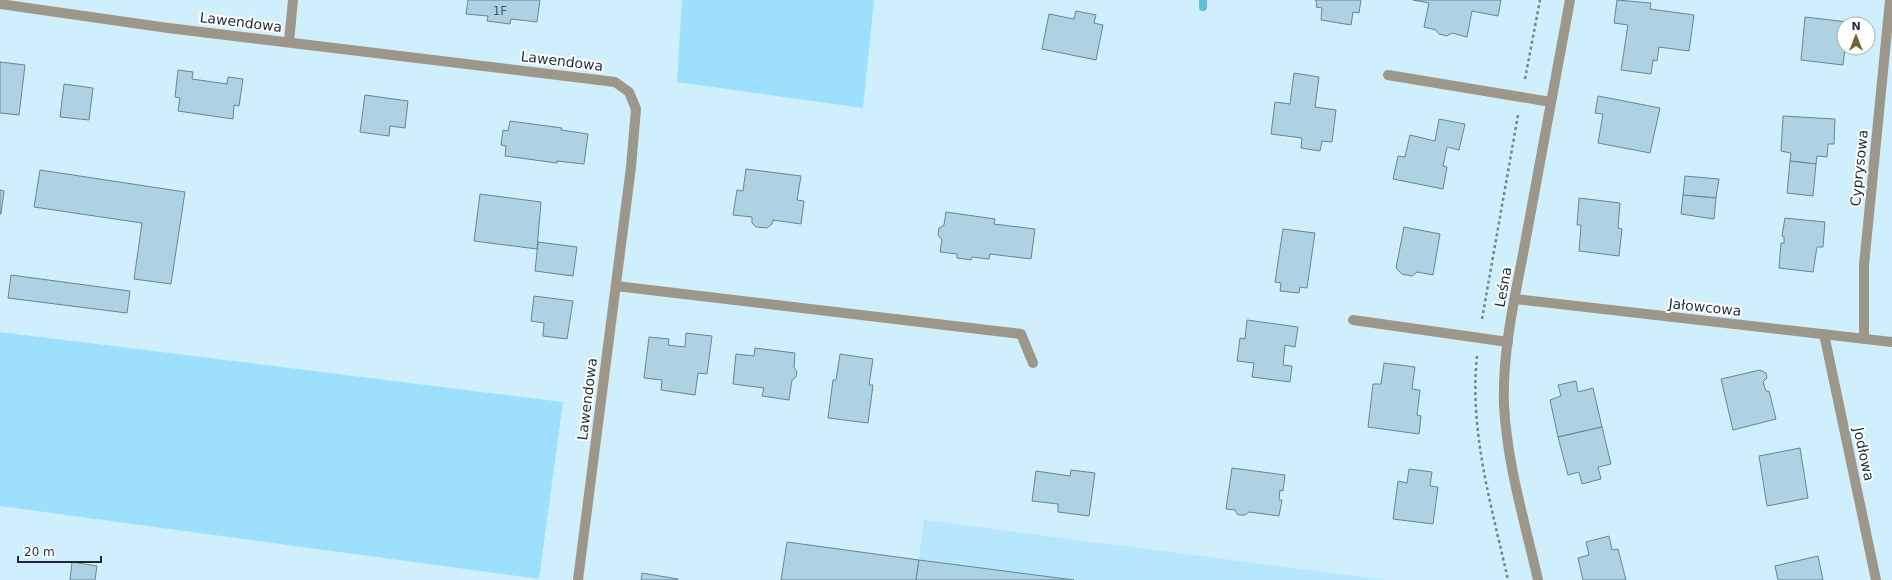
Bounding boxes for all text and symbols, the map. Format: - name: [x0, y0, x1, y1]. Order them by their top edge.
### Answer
- house number: 1F: [493, 4, 507, 18]
- street label: Lawendowa: [199, 9, 283, 35]
- north arrow: [1836, 16, 1876, 56]
- text: N: [1851, 20, 1861, 33]
- street label: Lawendowa: [520, 48, 604, 74]
- street label: Cyprysowa: [1847, 129, 1871, 207]
- street label: Leśna: [1492, 265, 1514, 309]
- street label: Jałowcowa: [1667, 295, 1742, 319]
- street label: Lawendowa: [574, 357, 600, 441]
- street label: Jodłowa: [1850, 425, 1877, 482]
- scale bar: [18, 538, 101, 564]
- text: 20 m: [24, 545, 55, 559]

